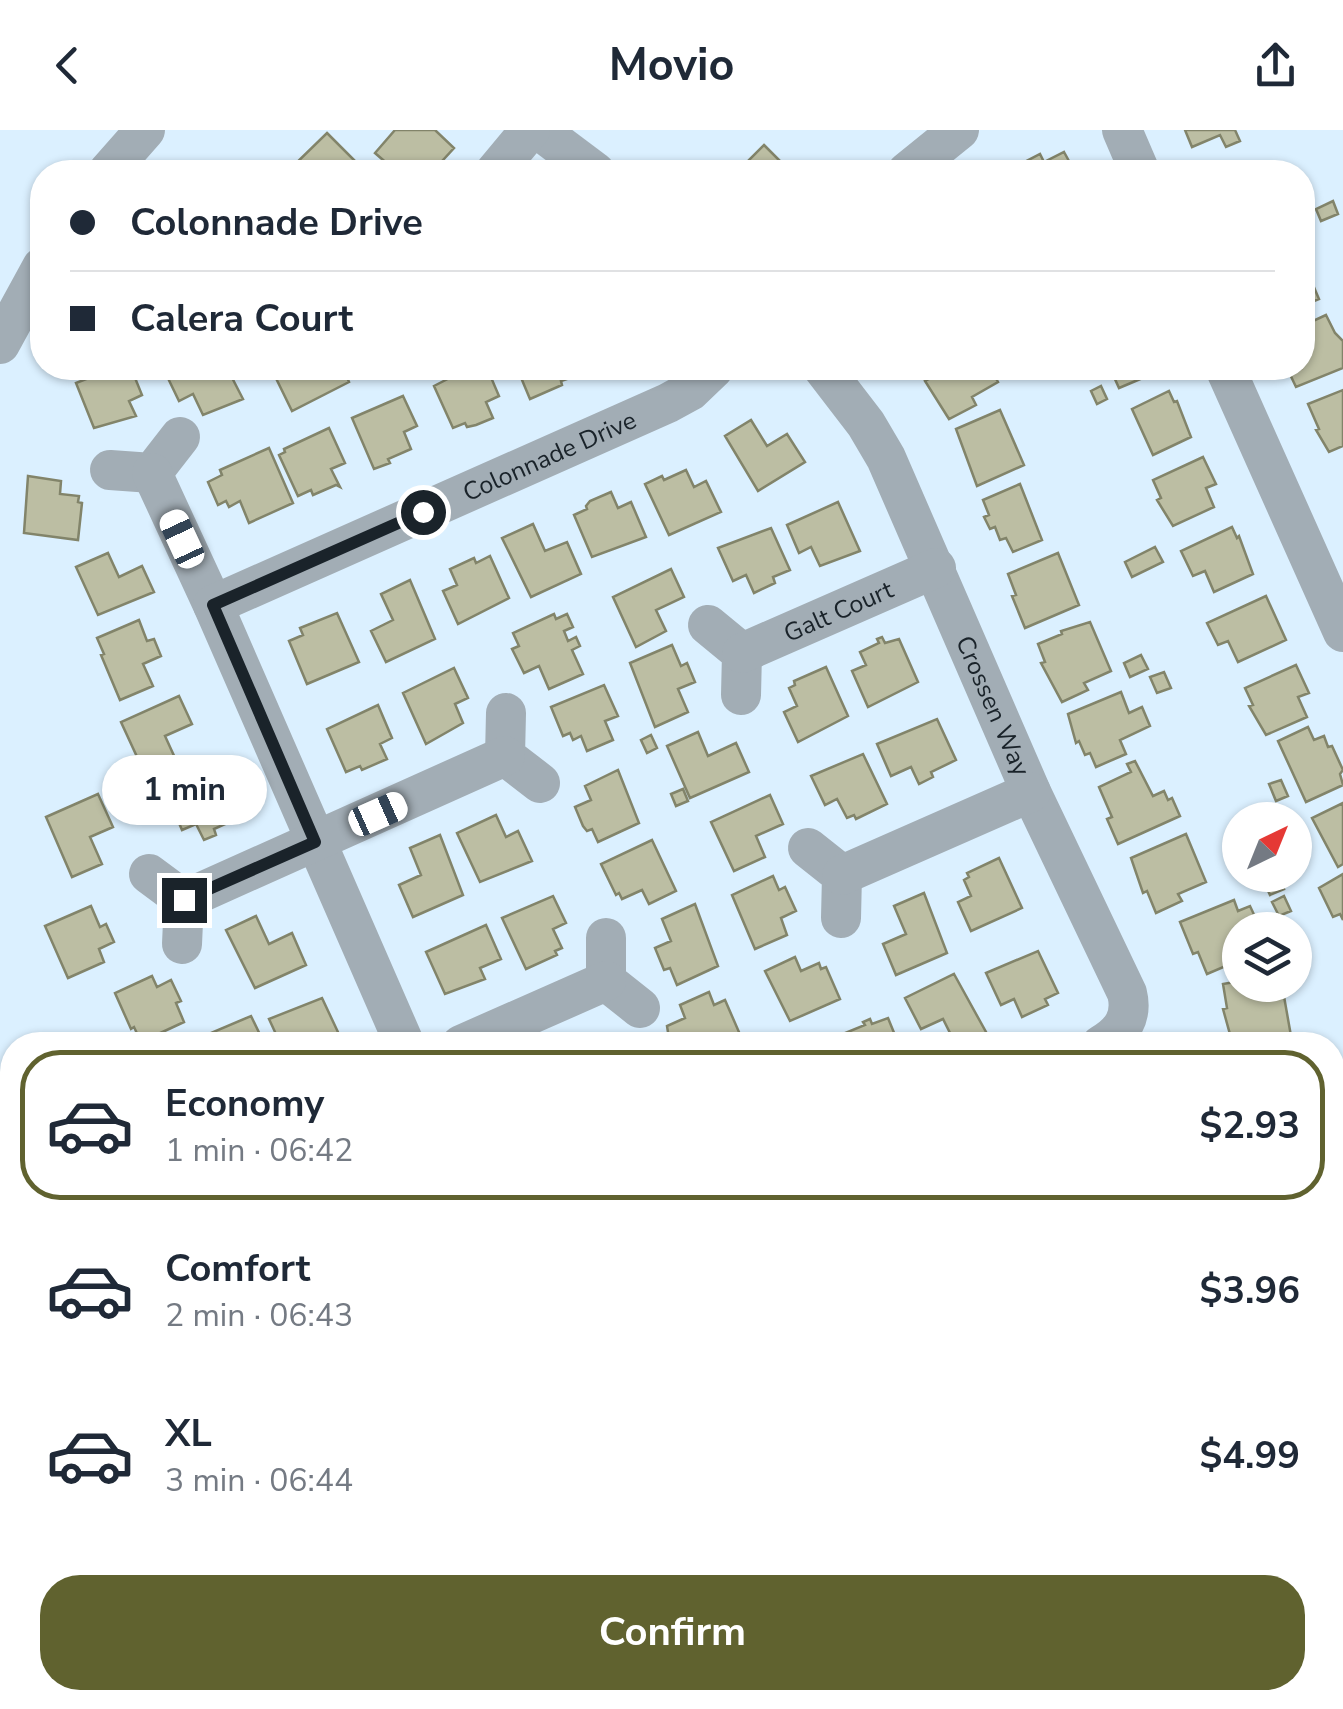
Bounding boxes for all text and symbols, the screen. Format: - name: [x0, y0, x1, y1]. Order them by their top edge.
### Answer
- text: Movio: [609, 35, 734, 96]
- icon: back: [40, 38, 95, 93]
- icon: share: [1248, 38, 1303, 93]
- text: Colonnade Drive: [130, 197, 423, 248]
- text: Calera Court: [130, 293, 353, 344]
- street label: Colonnade Drive: [458, 403, 642, 510]
- route start: [401, 490, 446, 535]
- car: [156, 505, 208, 573]
- street label: Galt Court: [779, 573, 899, 651]
- street label: Crossen Way: [947, 631, 1038, 782]
- callout: 1 min: [101, 755, 266, 825]
- text: 1 min: [143, 768, 226, 811]
- car: [344, 788, 412, 840]
- north arrow: [1222, 802, 1312, 892]
- map controls: [1222, 802, 1312, 1002]
- route end: [162, 878, 207, 923]
- button: layers: [1222, 912, 1312, 1002]
- text: Economy: [165, 1078, 324, 1129]
- icon: car: [45, 1080, 135, 1170]
- text: $2.93: [1199, 1100, 1300, 1151]
- text: 1 min · 06:42: [165, 1129, 353, 1172]
- text: Comfort: [165, 1243, 310, 1294]
- icon: car: [45, 1245, 135, 1335]
- text: $3.96: [1199, 1265, 1300, 1316]
- text: 2 min · 06:43: [165, 1294, 353, 1337]
- text: XL: [165, 1408, 212, 1459]
- icon: car: [45, 1410, 135, 1500]
- text: $4.99: [1199, 1430, 1300, 1481]
- text: 3 min · 06:44: [165, 1459, 353, 1502]
- button: Confirm: [40, 1575, 1305, 1690]

